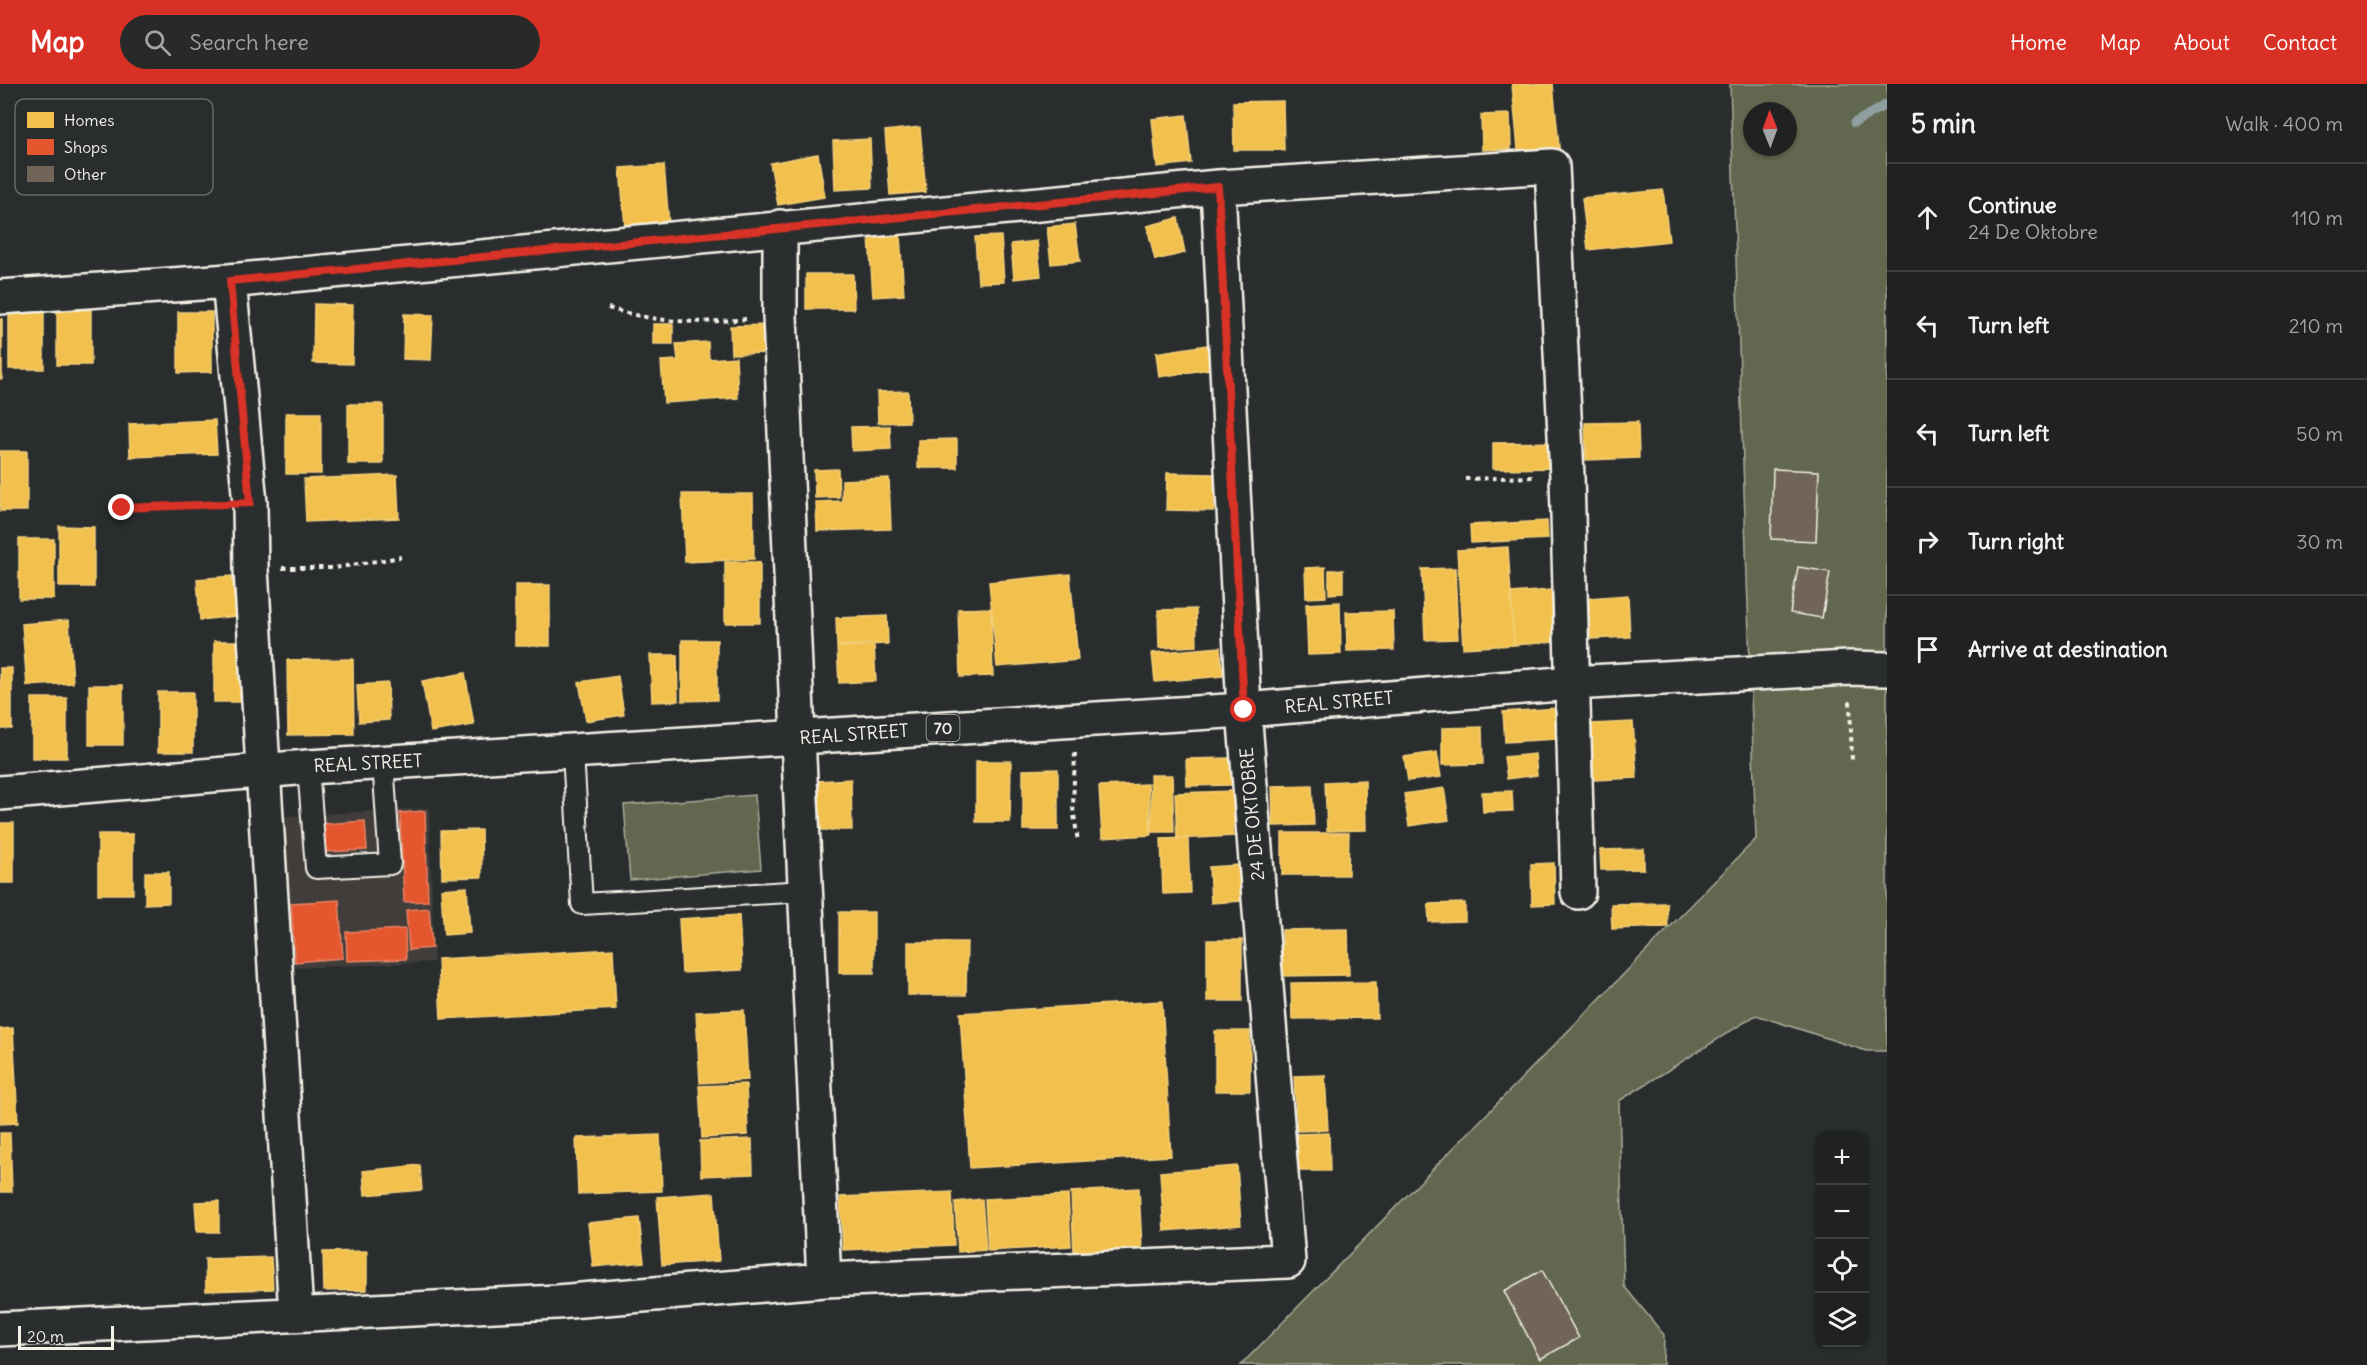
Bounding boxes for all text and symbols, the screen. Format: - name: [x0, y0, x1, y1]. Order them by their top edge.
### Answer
- search box: [120, 15, 540, 69]
- text: Map: [30, 24, 84, 60]
- icon: search: [141, 26, 174, 59]
- text: Search here: [189, 28, 309, 56]
- text: Home: [2010, 29, 2067, 56]
- text: Map: [2100, 29, 2141, 56]
- text: About: [2174, 29, 2230, 56]
- text: Contact: [2263, 29, 2337, 56]
- legend: [15, 99, 213, 195]
- north arrow: [1743, 102, 1797, 156]
- text: 5 min: [1911, 107, 1976, 140]
- text: Homes: [64, 110, 114, 130]
- text: Walk · 400 m: [2225, 111, 2343, 136]
- text: Shops: [64, 137, 108, 157]
- text: Other: [64, 164, 107, 184]
- text: Continue: [1968, 191, 2057, 219]
- icon: ahead: [1911, 201, 1944, 234]
- text: 110 m: [2292, 205, 2343, 230]
- text: 24 De Oktobre: [1968, 219, 2098, 244]
- icon: left: [1911, 309, 1944, 342]
- text: Turn left: [1968, 311, 2049, 339]
- text: 210 m: [2289, 313, 2343, 338]
- icon: left: [1911, 417, 1944, 450]
- text: Turn left: [1968, 419, 2049, 447]
- text: 50 m: [2296, 421, 2343, 446]
- route end: [108, 494, 134, 520]
- icon: right: [1911, 525, 1944, 558]
- text: Turn right: [1968, 527, 2064, 555]
- text: 30 m: [2296, 529, 2343, 554]
- icon: arrive: [1911, 633, 1944, 666]
- text: Arrive at destination: [1968, 635, 2168, 663]
- street label: REAL STREET: [1284, 686, 1394, 718]
- route start: [1230, 696, 1256, 722]
- road number: 70: [926, 715, 960, 741]
- street label: REAL STREET: [799, 719, 909, 749]
- street label: 24 DE OKTOBRE: [1235, 746, 1269, 882]
- street label: REAL STREET: [313, 749, 423, 777]
- map controls: [1815, 1131, 1869, 1347]
- button: +: [1815, 1131, 1869, 1185]
- button: −: [1815, 1185, 1869, 1239]
- button: locate: [1815, 1239, 1869, 1293]
- button: layers: [1815, 1293, 1869, 1347]
- scale bar: [18, 1323, 114, 1350]
- text: 20 m: [27, 1326, 64, 1346]

